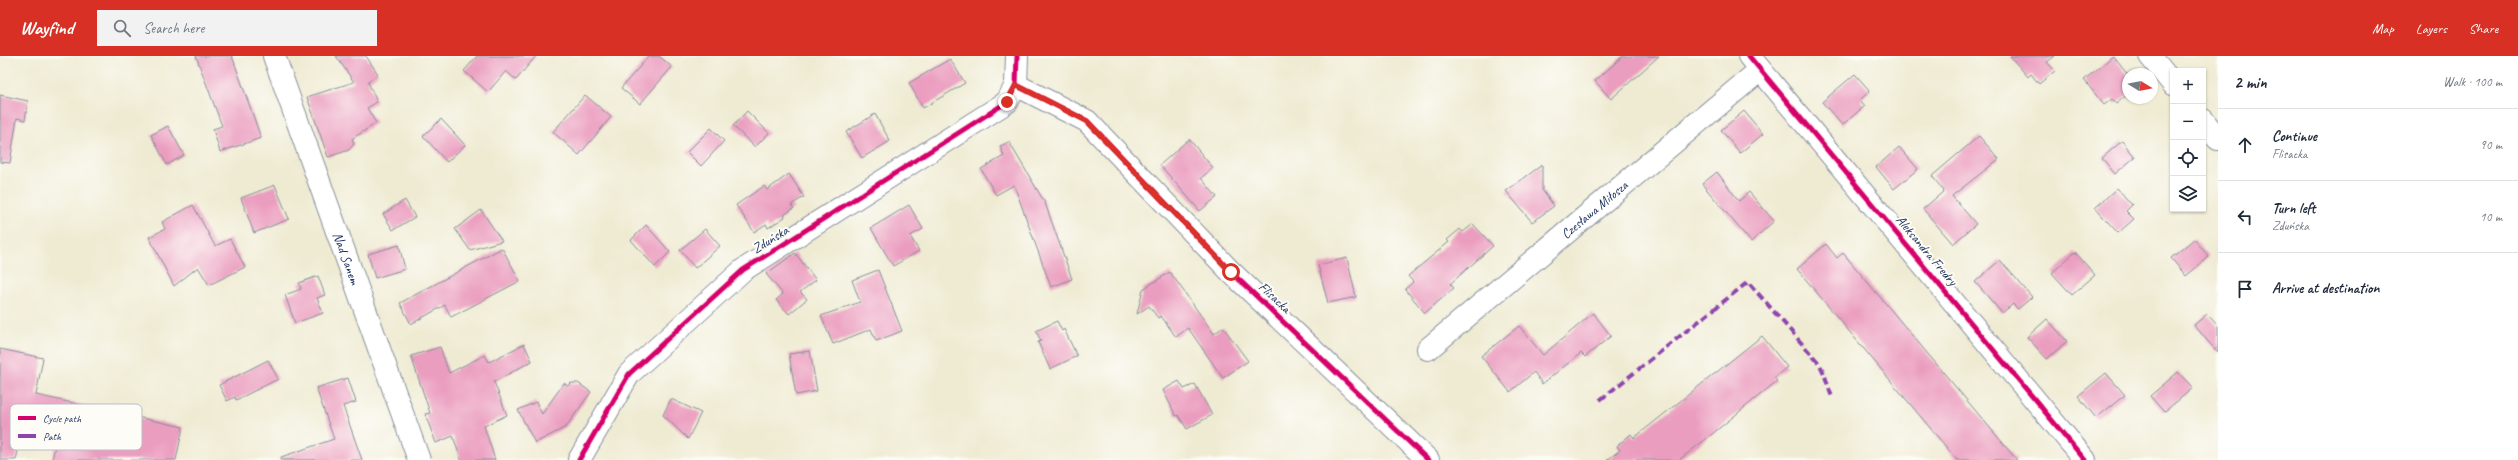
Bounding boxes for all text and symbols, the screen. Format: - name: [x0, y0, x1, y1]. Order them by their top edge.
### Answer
- search box: [97, 10, 377, 46]
- text: Wayfind: [20, 16, 73, 40]
- icon: search: [111, 17, 133, 39]
- text: Search here: [143, 19, 204, 38]
- text: Map: [2372, 20, 2394, 37]
- text: Layers: [2416, 20, 2447, 37]
- text: Share: [2469, 20, 2498, 37]
- north arrow: [2122, 68, 2158, 104]
- map controls: [2170, 68, 2206, 212]
- button: +: [2170, 68, 2206, 104]
- text: 2 min: [2234, 72, 2267, 93]
- text: Walk · 100 m: [2443, 74, 2502, 90]
- route end: [998, 93, 1016, 111]
- button: −: [2170, 104, 2206, 140]
- text: Continue: [2272, 127, 2317, 146]
- icon: ahead: [2234, 134, 2256, 156]
- text: 90 m: [2480, 137, 2502, 153]
- button: locate: [2170, 140, 2206, 176]
- text: Flisacka: [2272, 146, 2307, 162]
- street label: Czesława Miłosza: [1558, 176, 1632, 243]
- button: layers: [2170, 176, 2206, 212]
- text: Turn left: [2272, 199, 2315, 218]
- icon: left: [2234, 206, 2256, 228]
- text: 10 m: [2480, 209, 2502, 225]
- street label: Aleksandra Fredry: [1892, 212, 1962, 290]
- text: Zduńska: [2272, 218, 2309, 234]
- street label: Zduńska: [749, 221, 792, 257]
- street label: Nad Sanem: [329, 230, 364, 288]
- route start: [1222, 263, 1240, 281]
- street label: Flisacka: [1255, 278, 1295, 317]
- icon: arrive: [2234, 278, 2256, 300]
- text: Arrive at destination: [2272, 279, 2379, 298]
- legend: [10, 404, 142, 450]
- text: Cycle path: [43, 411, 82, 425]
- text: Path: [43, 429, 62, 443]

